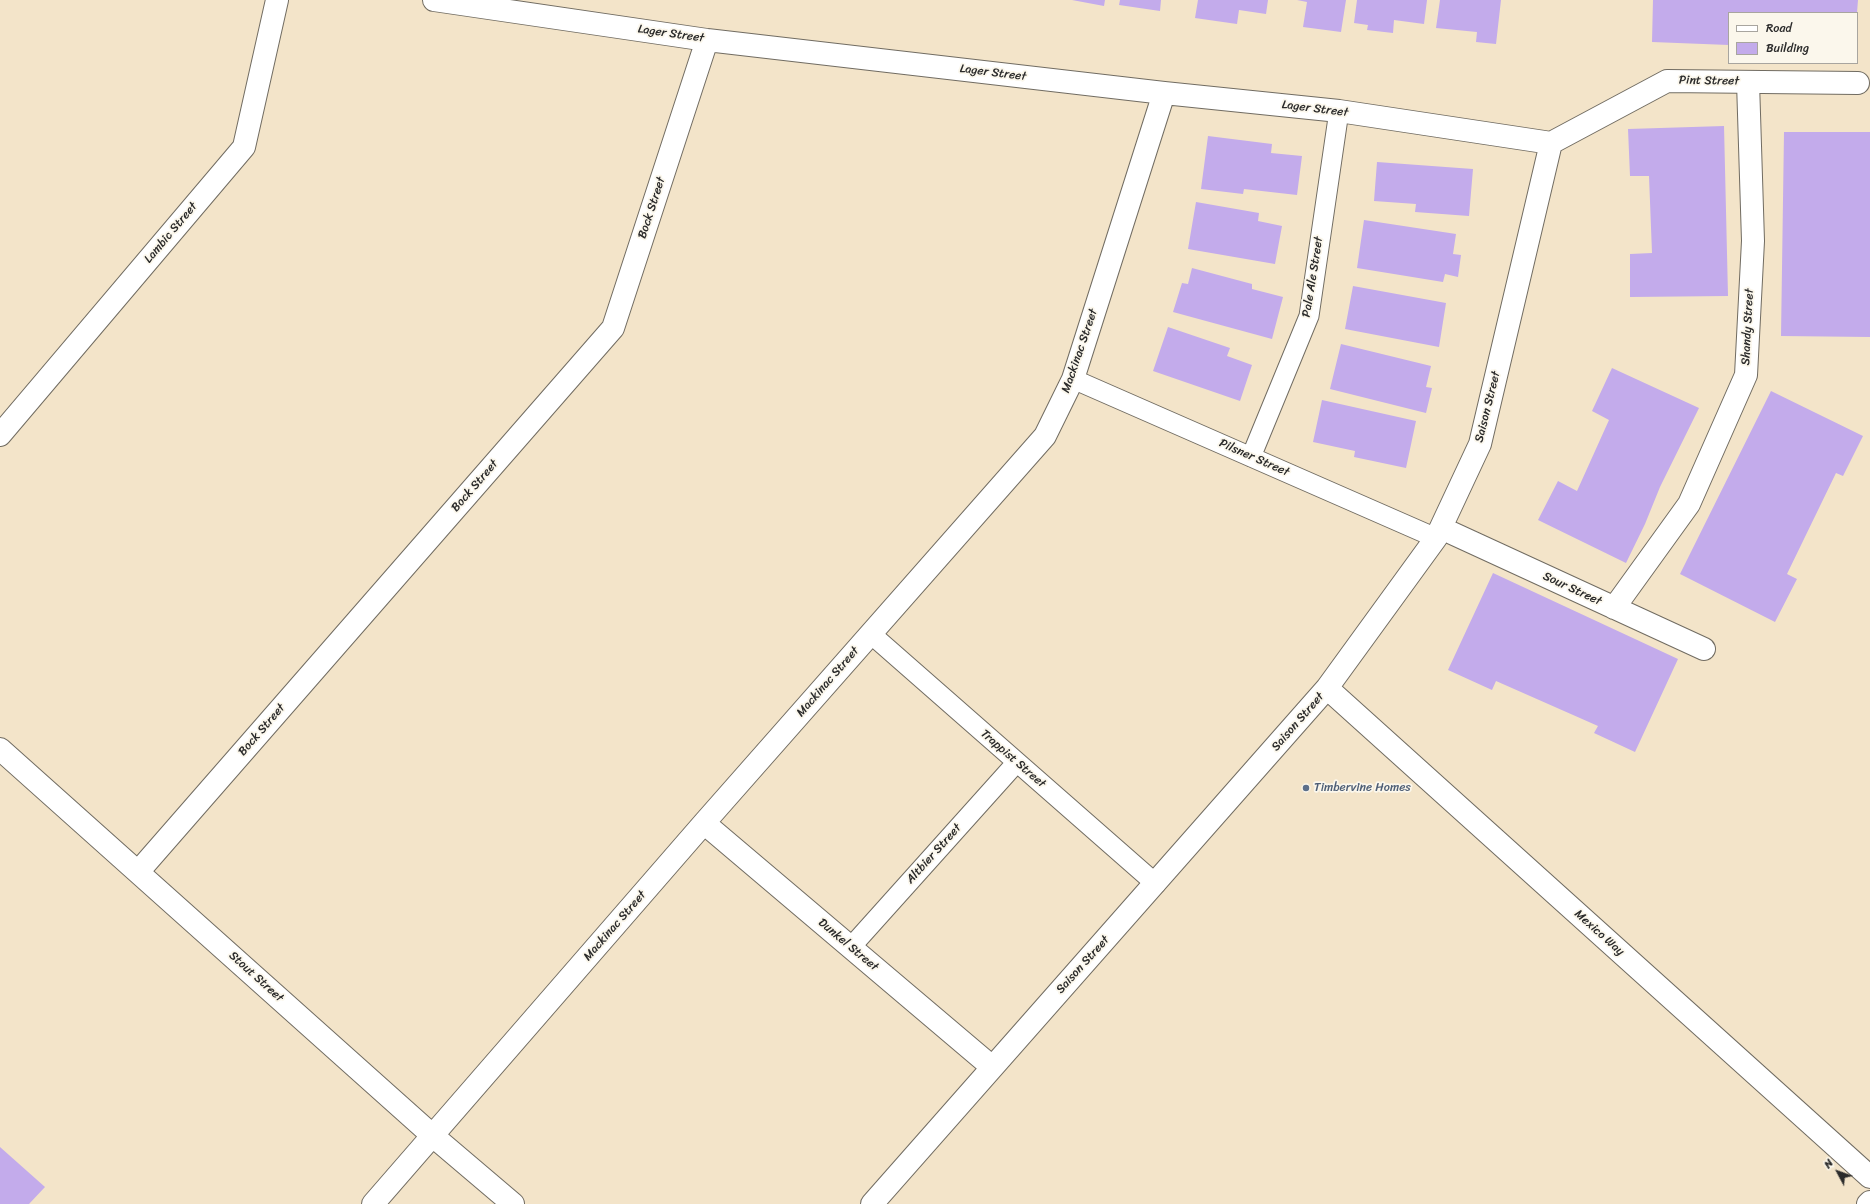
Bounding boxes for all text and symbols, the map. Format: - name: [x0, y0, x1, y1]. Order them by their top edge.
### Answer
- legend: [1728, 12, 1858, 64]
- text: Road: [1766, 17, 1792, 39]
- street label: Lager Street: [637, 22, 705, 46]
- text: Building: [1766, 37, 1809, 59]
- street label: Lager Street: [959, 62, 1027, 84]
- street label: Pint Street: [1679, 73, 1739, 89]
- street label: Lager Street: [1281, 98, 1349, 120]
- street label: Bock Street: [635, 175, 669, 241]
- street label: Lambic Street: [142, 200, 200, 266]
- street label: Pale Ale Street: [1300, 236, 1326, 318]
- street label: Shandy Street: [1739, 288, 1757, 366]
- street label: Mackinac Street: [1059, 307, 1101, 395]
- street label: Saison Street: [1472, 370, 1504, 444]
- street label: Pilsner Street: [1217, 436, 1291, 480]
- street label: Bock Street: [449, 457, 501, 515]
- street label: Sour Street: [1540, 569, 1604, 609]
- street label: Mackinac Street: [794, 644, 862, 720]
- street label: Saison Street: [1269, 690, 1327, 754]
- street label: Bock Street: [236, 701, 288, 759]
- street label: Trappist Street: [978, 727, 1048, 791]
- place label: Timbervine Homes: [1314, 781, 1411, 795]
- marker: Timbervine Homes: [1301, 783, 1311, 793]
- street label: Altbier Street: [903, 821, 965, 887]
- street label: Mackinac Street: [581, 888, 649, 964]
- street label: Mexico Way: [1571, 907, 1627, 959]
- street label: Dunkel Street: [815, 916, 881, 974]
- street label: Saison Street: [1053, 933, 1113, 997]
- street label: Stout Street: [226, 949, 286, 1005]
- north arrow: [1818, 1152, 1858, 1192]
- text: N: [1819, 1155, 1838, 1173]

